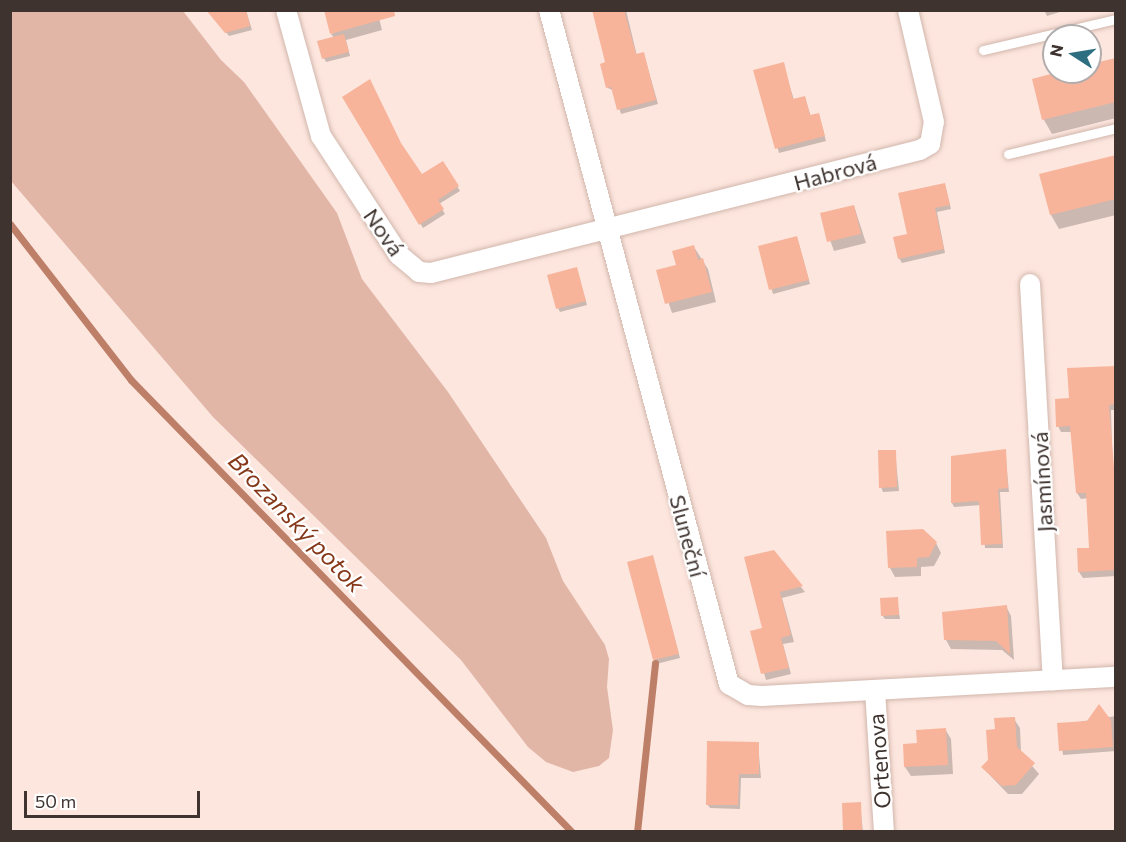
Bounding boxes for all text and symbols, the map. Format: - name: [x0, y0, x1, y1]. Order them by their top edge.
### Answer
- north arrow: [1042, 24, 1102, 84]
- text: N: [1045, 43, 1066, 58]
- street label: Habrová: [791, 148, 879, 196]
- street label: Nová: [358, 203, 410, 261]
- street label: Jasmínová: [1026, 431, 1058, 533]
- water label: Brozanský potok: [223, 446, 371, 598]
- street label: Sluneční: [664, 492, 712, 580]
- street label: Ortenova: [863, 713, 895, 809]
- scale bar: [27, 779, 202, 817]
- text: 50 m: [35, 790, 76, 812]

